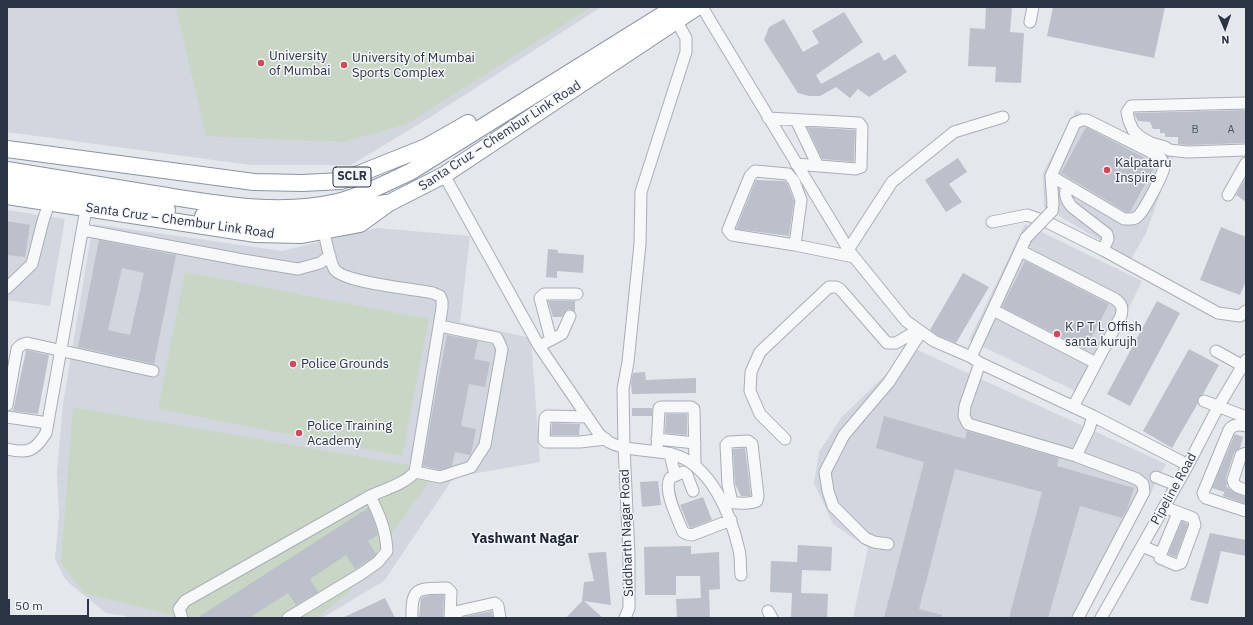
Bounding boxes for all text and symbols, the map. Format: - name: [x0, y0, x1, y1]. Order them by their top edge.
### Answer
- north arrow: [1205, 8, 1245, 48]
- text: N: [1221, 33, 1230, 47]
- place label: University of Mumbai: [269, 48, 331, 79]
- place label: University of Mumbai Sports Complex: [352, 50, 475, 81]
- marker: University of Mumbai: [256, 58, 266, 68]
- marker: University of Mumbai Sports Complex: [339, 60, 349, 70]
- street label: Santa Cruz – Chembur Link Road: [416, 78, 584, 194]
- house number: B: [1191, 123, 1199, 137]
- house number: A: [1227, 123, 1235, 137]
- place label: Kalpataru Inspire: [1115, 155, 1172, 186]
- marker: Kalpataru Inspire: [1102, 165, 1112, 175]
- road number: SCLR: [333, 167, 371, 187]
- street label: Santa Cruz – Chembur Link Road: [85, 200, 275, 242]
- place label: K P T L Offish santa kurujh: [1065, 319, 1142, 350]
- marker: K P T L Offish santa kurujh: [1052, 329, 1062, 339]
- place label: Police Grounds: [301, 356, 389, 372]
- marker: Police Grounds: [288, 359, 298, 369]
- place label: Police Training Academy: [307, 418, 392, 449]
- marker: Police Training Academy: [294, 428, 304, 438]
- street label: Pipeline Road: [1148, 450, 1200, 528]
- street label: Siddharth Nagar Road: [617, 469, 637, 597]
- district label: Yashwant Nagar: [471, 531, 579, 547]
- scale bar: [10, 591, 91, 617]
- text: 50 m: [15, 598, 43, 613]

